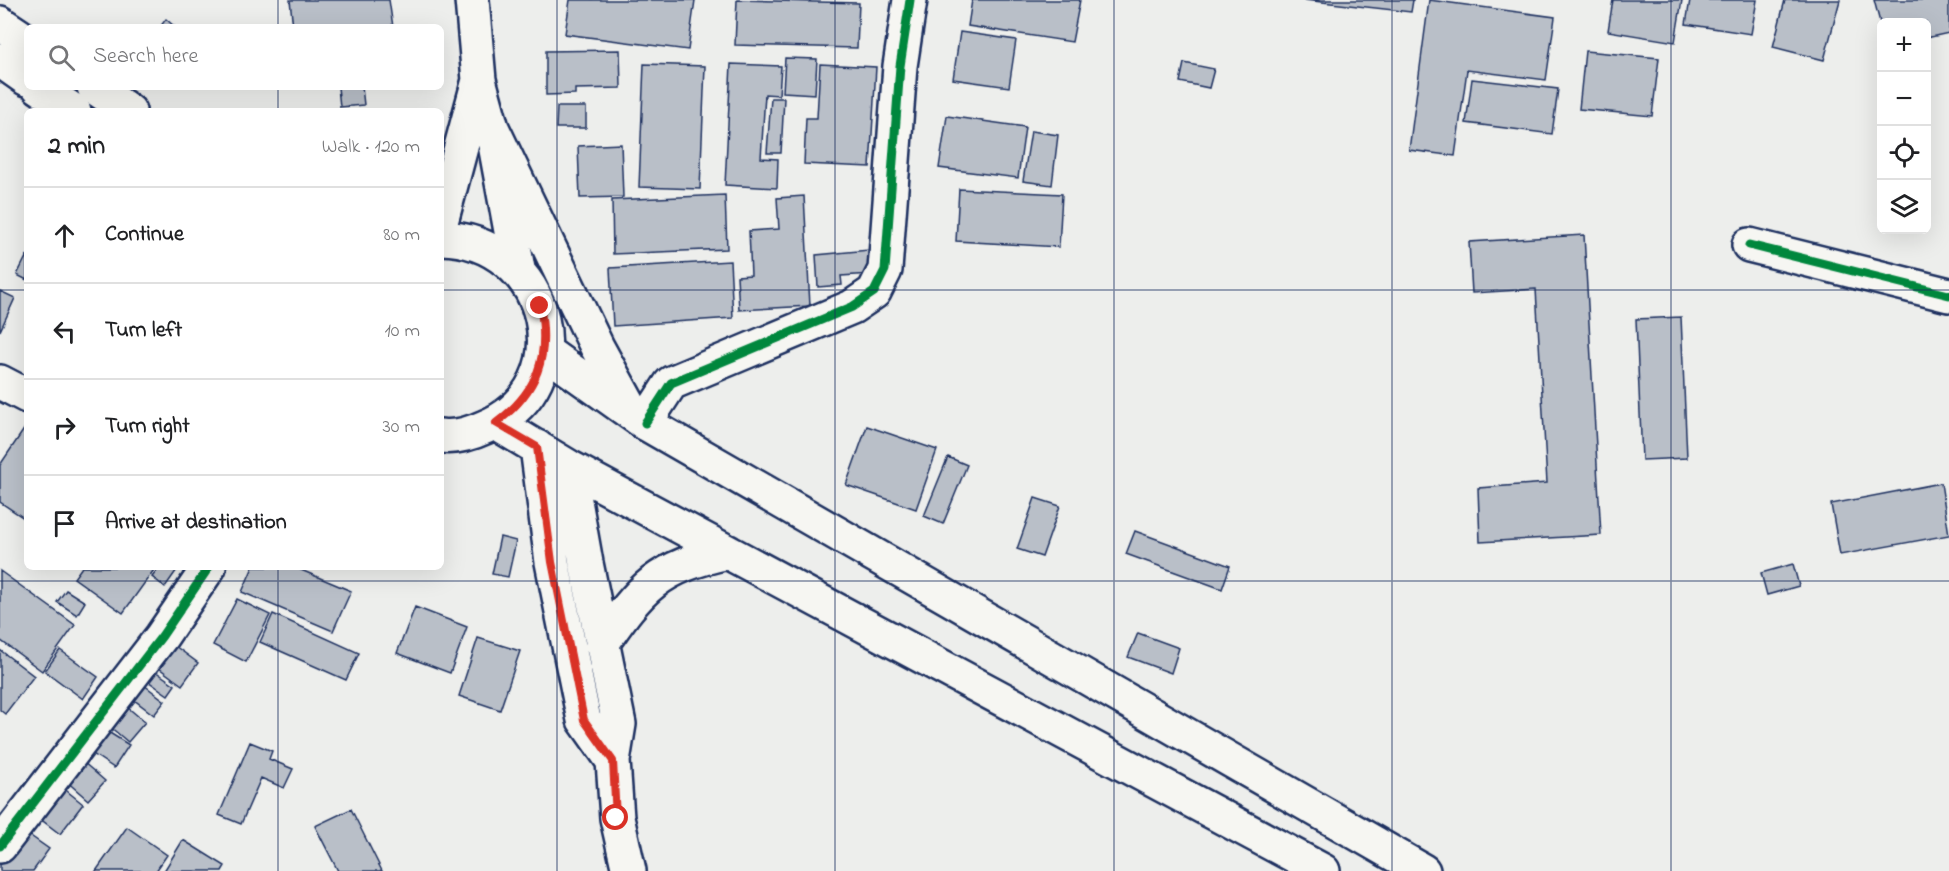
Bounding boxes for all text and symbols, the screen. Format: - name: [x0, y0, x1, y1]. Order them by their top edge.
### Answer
- map controls: [1877, 18, 1931, 234]
- button: +: [1877, 18, 1931, 72]
- search box: [24, 24, 444, 90]
- icon: search: [45, 41, 78, 74]
- text: Search here: [93, 41, 198, 73]
- button: −: [1877, 72, 1931, 126]
- button: locate: [1877, 126, 1931, 180]
- text: 2 min: [48, 128, 105, 166]
- text: Walk · 120 m: [322, 133, 420, 162]
- button: layers: [1877, 180, 1931, 234]
- icon: ahead: [48, 219, 81, 252]
- text: Continue: [105, 219, 184, 251]
- text: 80 m: [383, 221, 420, 250]
- route end: [526, 292, 552, 318]
- icon: left: [48, 315, 81, 348]
- text: Turn left: [105, 315, 182, 347]
- text: 10 m: [384, 317, 420, 346]
- icon: right: [48, 411, 81, 444]
- text: Turn right: [105, 411, 190, 443]
- text: 30 m: [383, 413, 420, 442]
- icon: arrive: [48, 507, 81, 540]
- text: Arrive at destination: [105, 507, 287, 539]
- route start: [602, 804, 628, 830]

